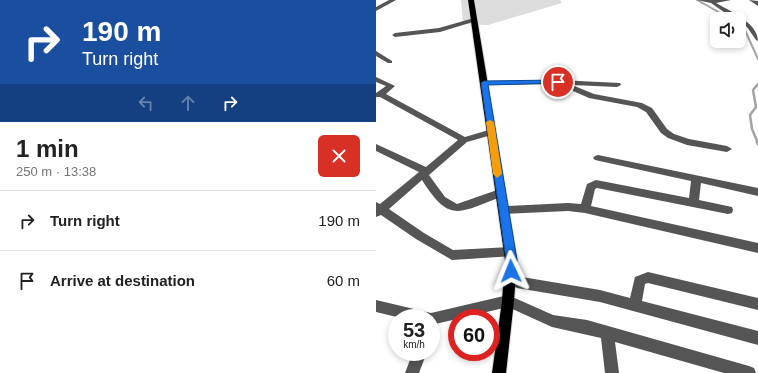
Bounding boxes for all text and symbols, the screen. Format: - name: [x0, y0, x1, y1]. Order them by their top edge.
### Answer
- map controls: [710, 12, 746, 48]
- button: sound: [710, 12, 746, 48]
- icon: right: [16, 16, 68, 68]
- text: 190 m: [82, 16, 161, 47]
- text: Turn right: [82, 49, 158, 69]
- pin: [541, 65, 575, 99]
- icon: arrive: [547, 71, 569, 93]
- icon: left: [135, 92, 157, 114]
- icon: ahead: [177, 92, 199, 114]
- icon: right: [219, 92, 241, 114]
- text: 1 min: [16, 135, 79, 162]
- button: close: [318, 135, 360, 177]
- text: 250 m · 13:38: [16, 164, 96, 179]
- icon: right: [16, 210, 38, 232]
- text: Turn right: [50, 212, 120, 229]
- text: 190 m: [318, 212, 360, 229]
- position arrow: [490, 250, 532, 292]
- icon: arrive: [16, 270, 38, 292]
- text: Arrive at destination: [50, 272, 195, 289]
- text: 60 m: [327, 272, 360, 289]
- speed limit sign: 60: [448, 309, 500, 361]
- text: 53: [403, 319, 425, 341]
- text: km/h: [403, 339, 425, 350]

